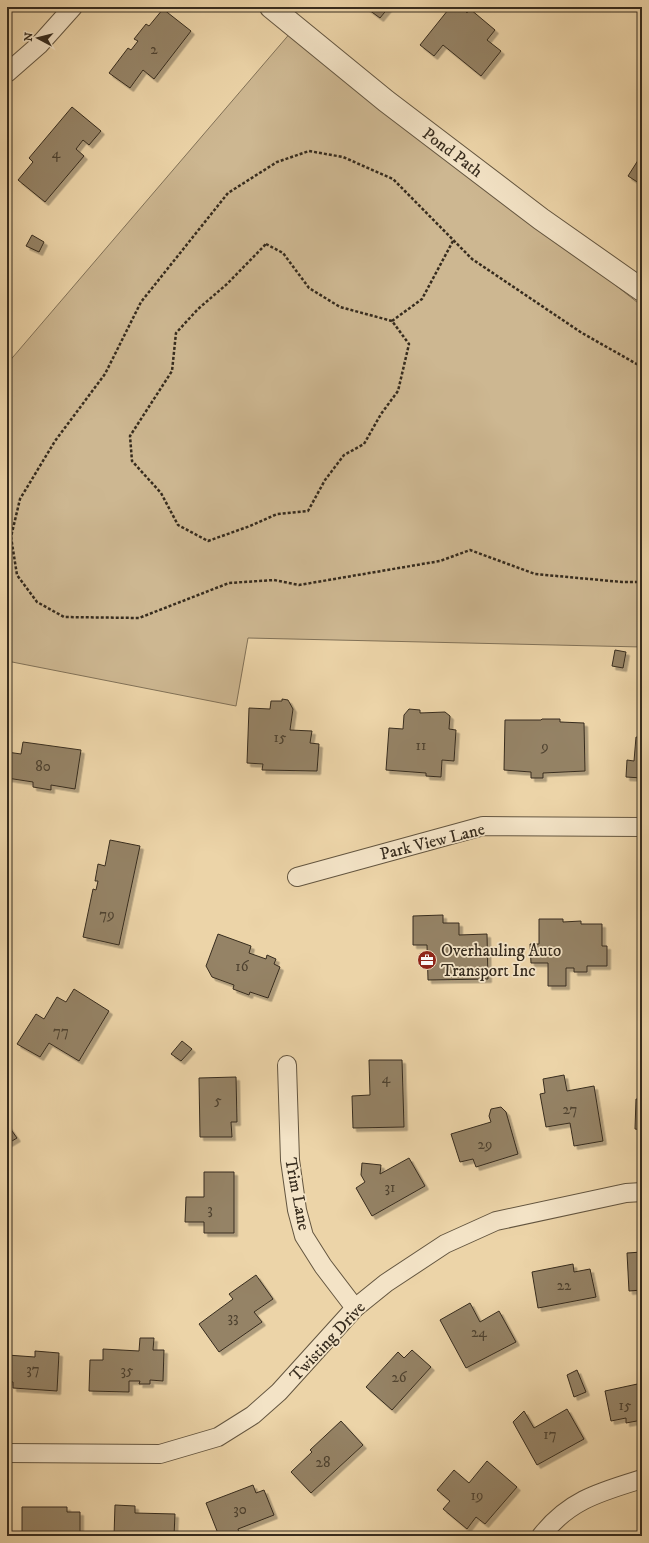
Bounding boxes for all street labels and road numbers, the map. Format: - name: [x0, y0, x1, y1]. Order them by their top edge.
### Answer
- street label: Pond Path: [418, 123, 487, 183]
- street label: Park View Lane: [378, 818, 487, 866]
- street label: Trim Lane: [279, 1156, 315, 1232]
- street label: Twisting Drive: [285, 1297, 371, 1386]

